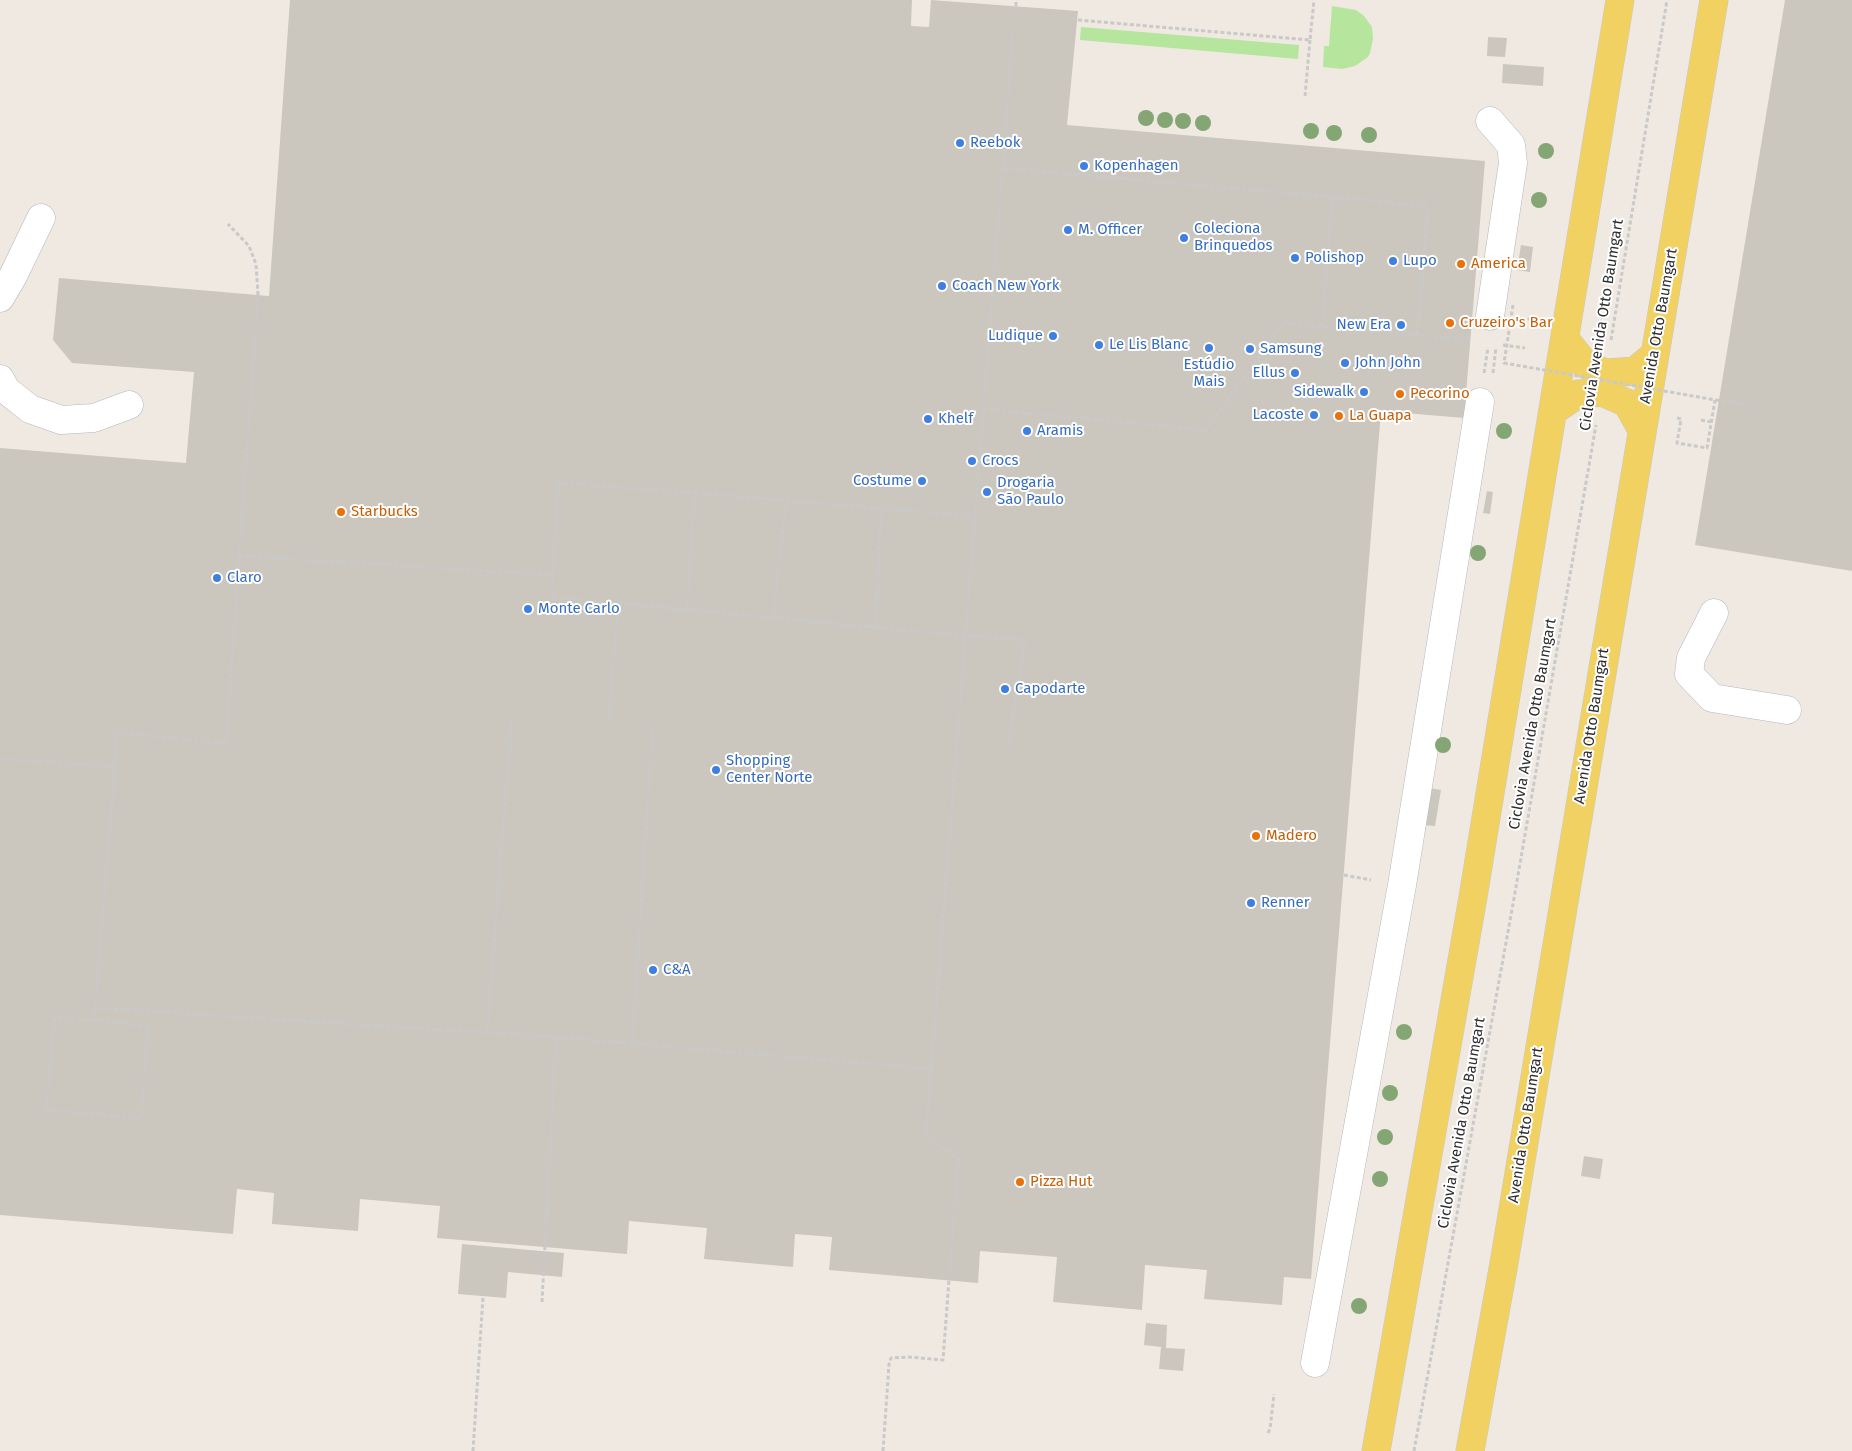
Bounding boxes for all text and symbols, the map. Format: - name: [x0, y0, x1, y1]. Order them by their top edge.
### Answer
- place label: Reebok: [970, 134, 1021, 152]
- marker: Reebok: [954, 137, 966, 149]
- place label: Kopenhagen: [1094, 157, 1179, 175]
- marker: Kopenhagen: [1078, 160, 1090, 172]
- street label: Ciclovia Avenida Otto Baumgart: [1576, 218, 1628, 432]
- place label: Coleciona Brinquedos: [1194, 220, 1273, 255]
- place label: M. Officer: [1078, 221, 1142, 239]
- marker: M. Officer: [1062, 224, 1074, 236]
- marker: Coleciona Brinquedos: [1178, 232, 1190, 244]
- street label: Avenida Otto Baumgart: [1636, 247, 1682, 405]
- place label: Polishop: [1305, 249, 1364, 267]
- marker: Polishop: [1289, 252, 1301, 264]
- place label: Lupo: [1403, 252, 1437, 270]
- marker: Lupo: [1387, 255, 1399, 267]
- place label: America: [1471, 255, 1526, 273]
- marker: America: [1455, 258, 1467, 270]
- place label: Coach New York: [952, 277, 1060, 295]
- marker: Coach New York: [936, 280, 948, 292]
- place label: Cruzeiro's Bar: [1460, 314, 1553, 332]
- place label: New Era: [1337, 316, 1391, 334]
- marker: Cruzeiro's Bar: [1444, 317, 1456, 329]
- marker: New Era: [1395, 319, 1407, 331]
- place label: Ludique: [988, 327, 1043, 345]
- marker: Ludique: [1047, 330, 1059, 342]
- place label: Le Lis Blanc: [1109, 336, 1188, 354]
- marker: Le Lis Blanc: [1093, 339, 1105, 351]
- place label: Samsung: [1260, 340, 1322, 358]
- marker: Estúdio Mais: [1203, 342, 1215, 354]
- marker: Samsung: [1244, 343, 1256, 355]
- place label: John John: [1355, 354, 1421, 372]
- place label: Estúdio Mais: [1183, 356, 1235, 391]
- marker: John John: [1339, 357, 1351, 369]
- place label: Ellus: [1253, 364, 1285, 382]
- marker: Ellus: [1289, 367, 1301, 379]
- place label: Sidewalk: [1294, 383, 1354, 401]
- place label: Pecorino: [1410, 385, 1470, 403]
- marker: Sidewalk: [1358, 386, 1370, 398]
- marker: Pecorino: [1394, 388, 1406, 400]
- place label: Lacoste: [1253, 406, 1304, 424]
- place label: La Guapa: [1349, 407, 1412, 425]
- marker: Lacoste: [1308, 409, 1320, 421]
- place label: Khelf: [938, 410, 973, 428]
- marker: La Guapa: [1333, 410, 1345, 422]
- marker: Khelf: [922, 413, 934, 425]
- place label: Aramis: [1037, 422, 1083, 440]
- marker: Aramis: [1021, 425, 1033, 437]
- place label: Crocs: [982, 452, 1018, 470]
- marker: Crocs: [966, 455, 978, 467]
- place label: Costume: [853, 472, 912, 490]
- place label: Drogaria São Paulo: [997, 474, 1064, 509]
- marker: Costume: [916, 475, 928, 487]
- marker: Drogaria São Paulo: [981, 486, 993, 498]
- place label: Starbucks: [351, 503, 418, 521]
- marker: Starbucks: [335, 506, 347, 518]
- place label: Claro: [227, 569, 262, 587]
- marker: Claro: [211, 572, 223, 584]
- place label: Monte Carlo: [538, 600, 620, 618]
- marker: Monte Carlo: [522, 603, 534, 615]
- street label: Ciclovia Avenida Otto Baumgart: [1506, 617, 1560, 831]
- street label: Avenida Otto Baumgart: [1571, 647, 1613, 805]
- place label: Capodarte: [1015, 680, 1085, 698]
- marker: Capodarte: [999, 683, 1011, 695]
- place label: Shopping Center Norte: [726, 752, 812, 787]
- marker: Shopping Center Norte: [710, 764, 722, 776]
- place label: Madero: [1266, 827, 1317, 845]
- marker: Madero: [1250, 830, 1262, 842]
- place label: Renner: [1261, 894, 1310, 912]
- marker: Renner: [1245, 897, 1257, 909]
- place label: C&A: [663, 961, 691, 979]
- marker: C&A: [647, 964, 659, 976]
- street label: Ciclovia Avenida Otto Baumgart: [1435, 1016, 1489, 1230]
- street label: Avenida Otto Baumgart: [1505, 1046, 1547, 1204]
- place label: Pizza Hut: [1030, 1173, 1092, 1191]
- marker: Pizza Hut: [1014, 1176, 1026, 1188]

